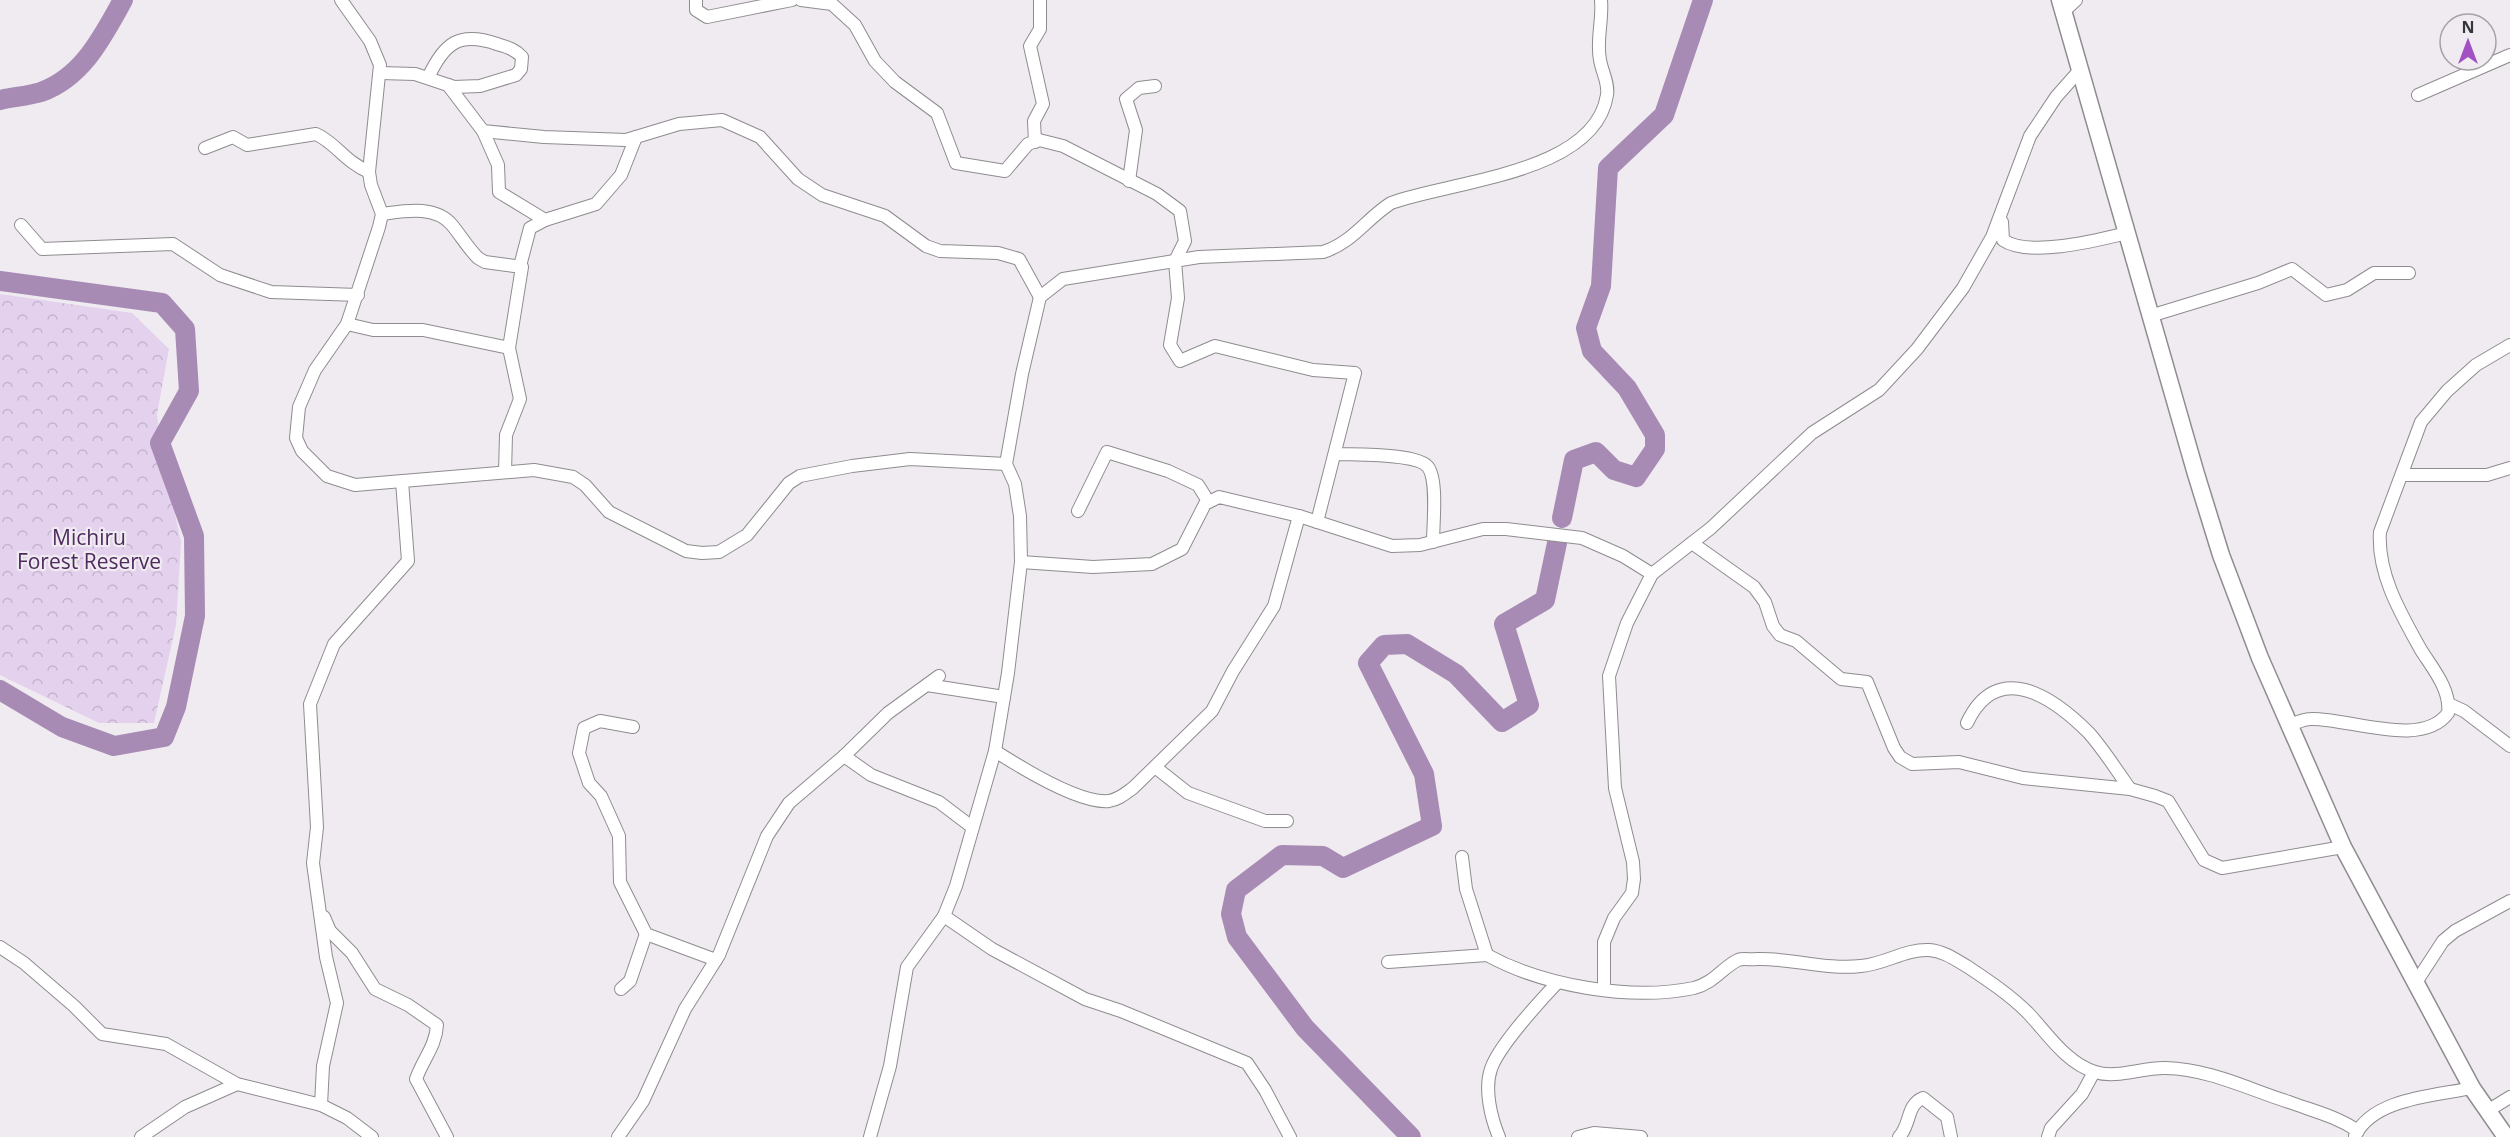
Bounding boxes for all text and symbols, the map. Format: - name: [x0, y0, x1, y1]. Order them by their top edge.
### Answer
- north arrow: [2438, 12, 2498, 72]
- text: N: [2461, 16, 2475, 38]
- park label: Michiru Forest Reserve: [17, 523, 161, 575]

